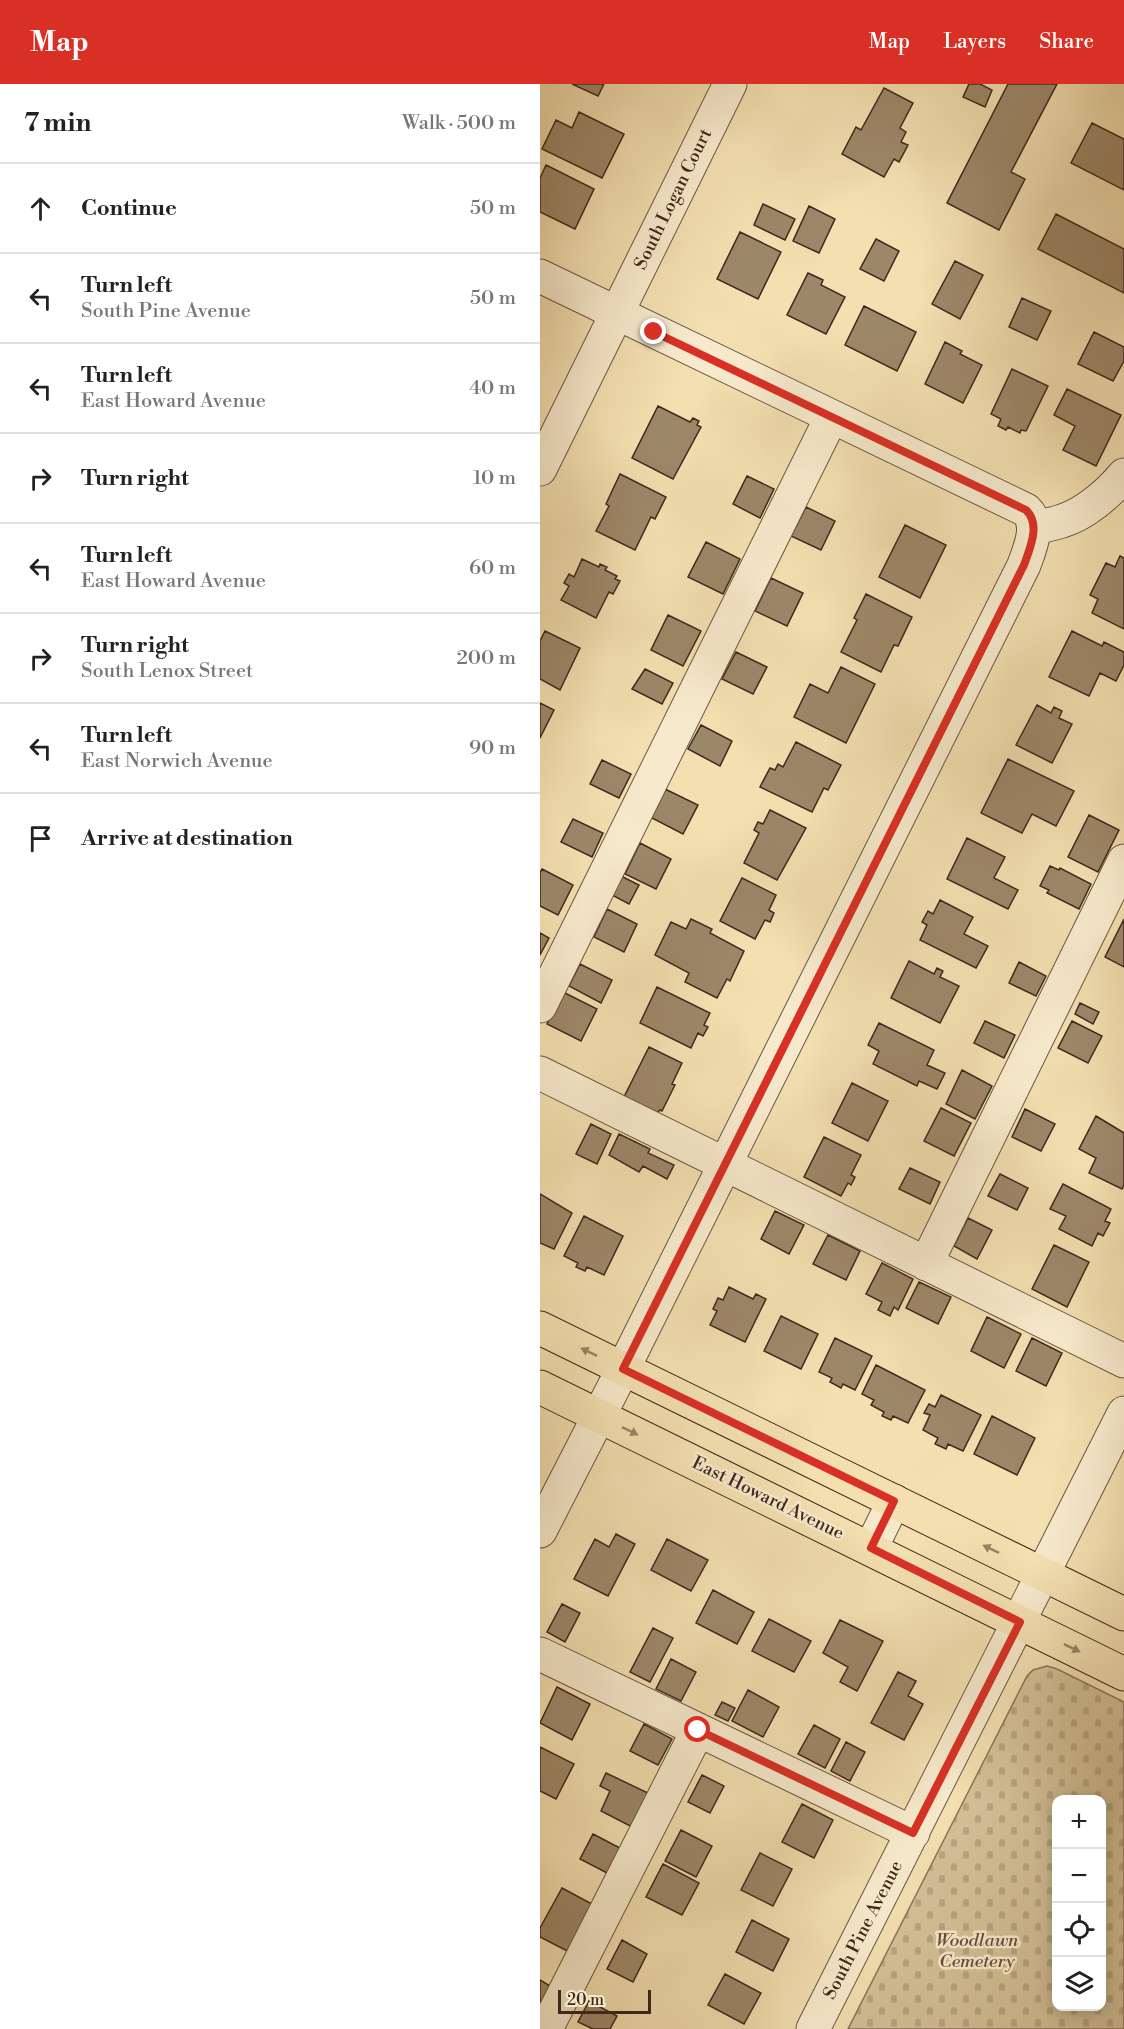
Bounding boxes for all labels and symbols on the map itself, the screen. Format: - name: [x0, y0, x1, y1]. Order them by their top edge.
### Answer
- street label: South Logan Court: [629, 124, 717, 273]
- route end: [640, 318, 666, 344]
- one-way arrow: [581, 1348, 598, 1357]
- one-way arrow: [622, 1427, 639, 1436]
- street label: East Howard Avenue: [688, 1451, 848, 1545]
- one-way arrow: [982, 1544, 999, 1553]
- one-way arrow: [1063, 1643, 1080, 1653]
- route start: [684, 1716, 710, 1742]
- street label: South Pine Avenue: [818, 1857, 908, 2003]
- park label: Woodlawn Cemetery: [936, 1929, 1019, 1973]
- scale bar: [558, 1987, 651, 2014]

